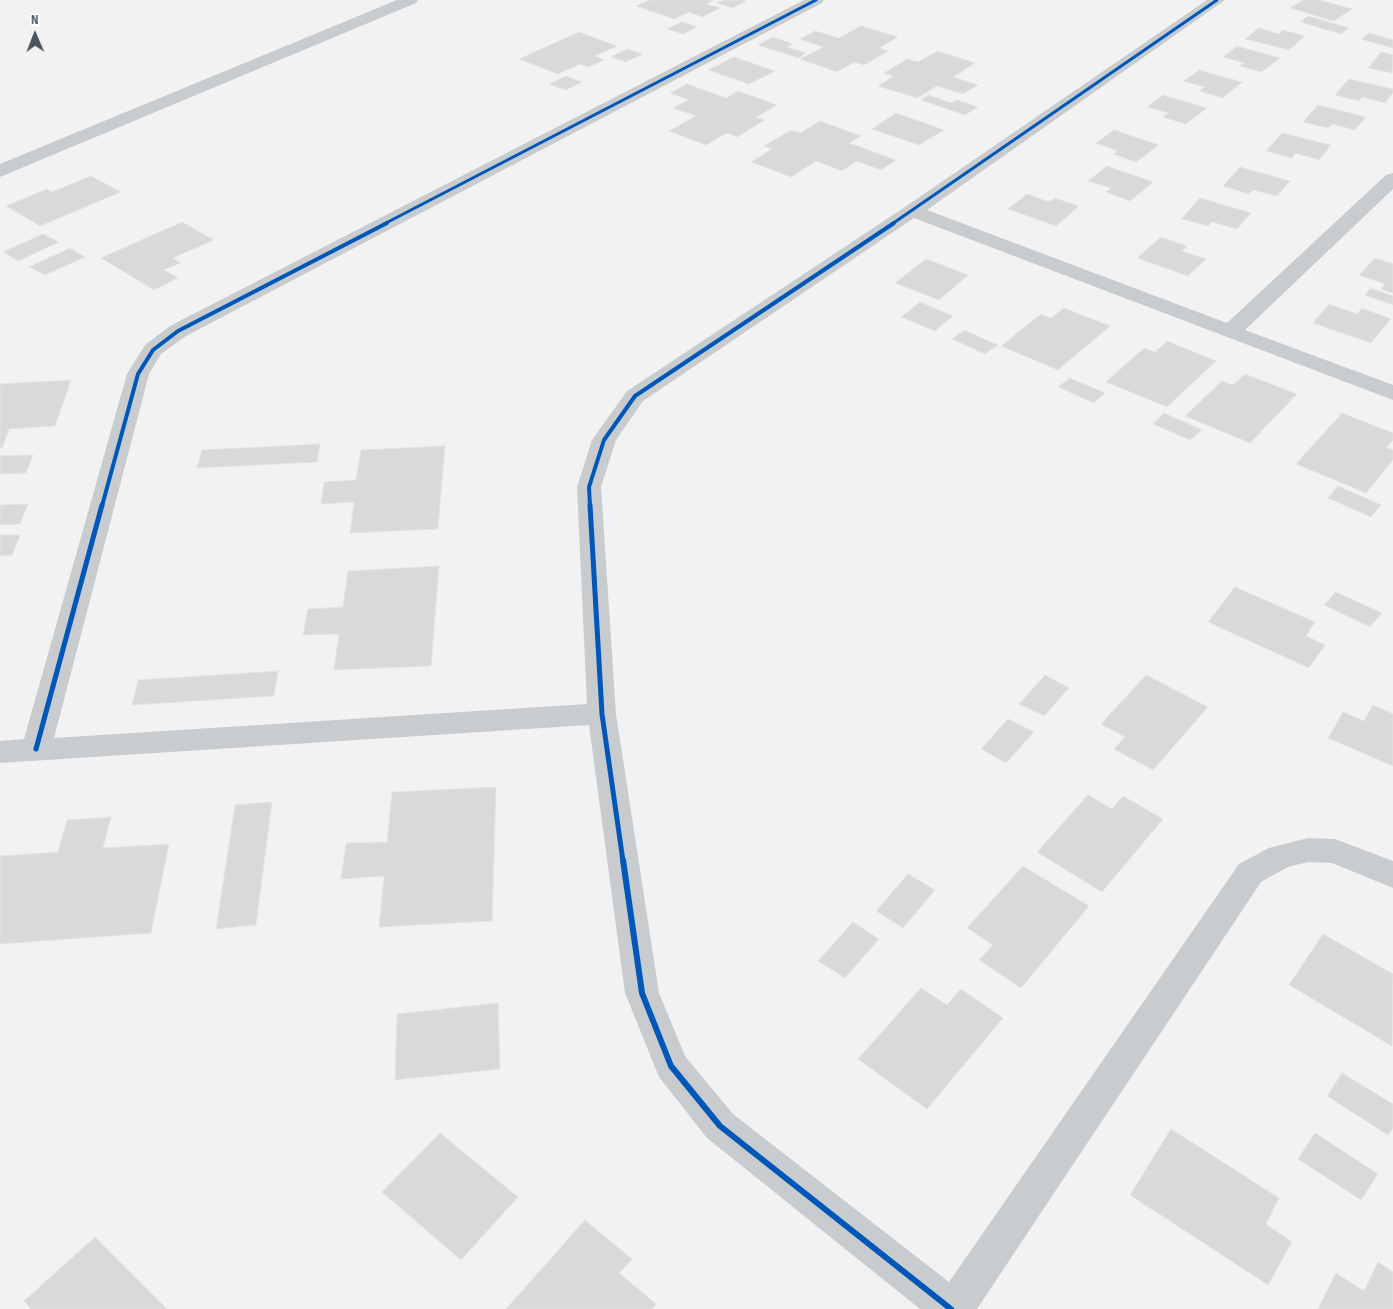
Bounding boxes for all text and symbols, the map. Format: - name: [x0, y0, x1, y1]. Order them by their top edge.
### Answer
- north arrow: [10, 10, 60, 60]
- text: N: [31, 11, 39, 28]

